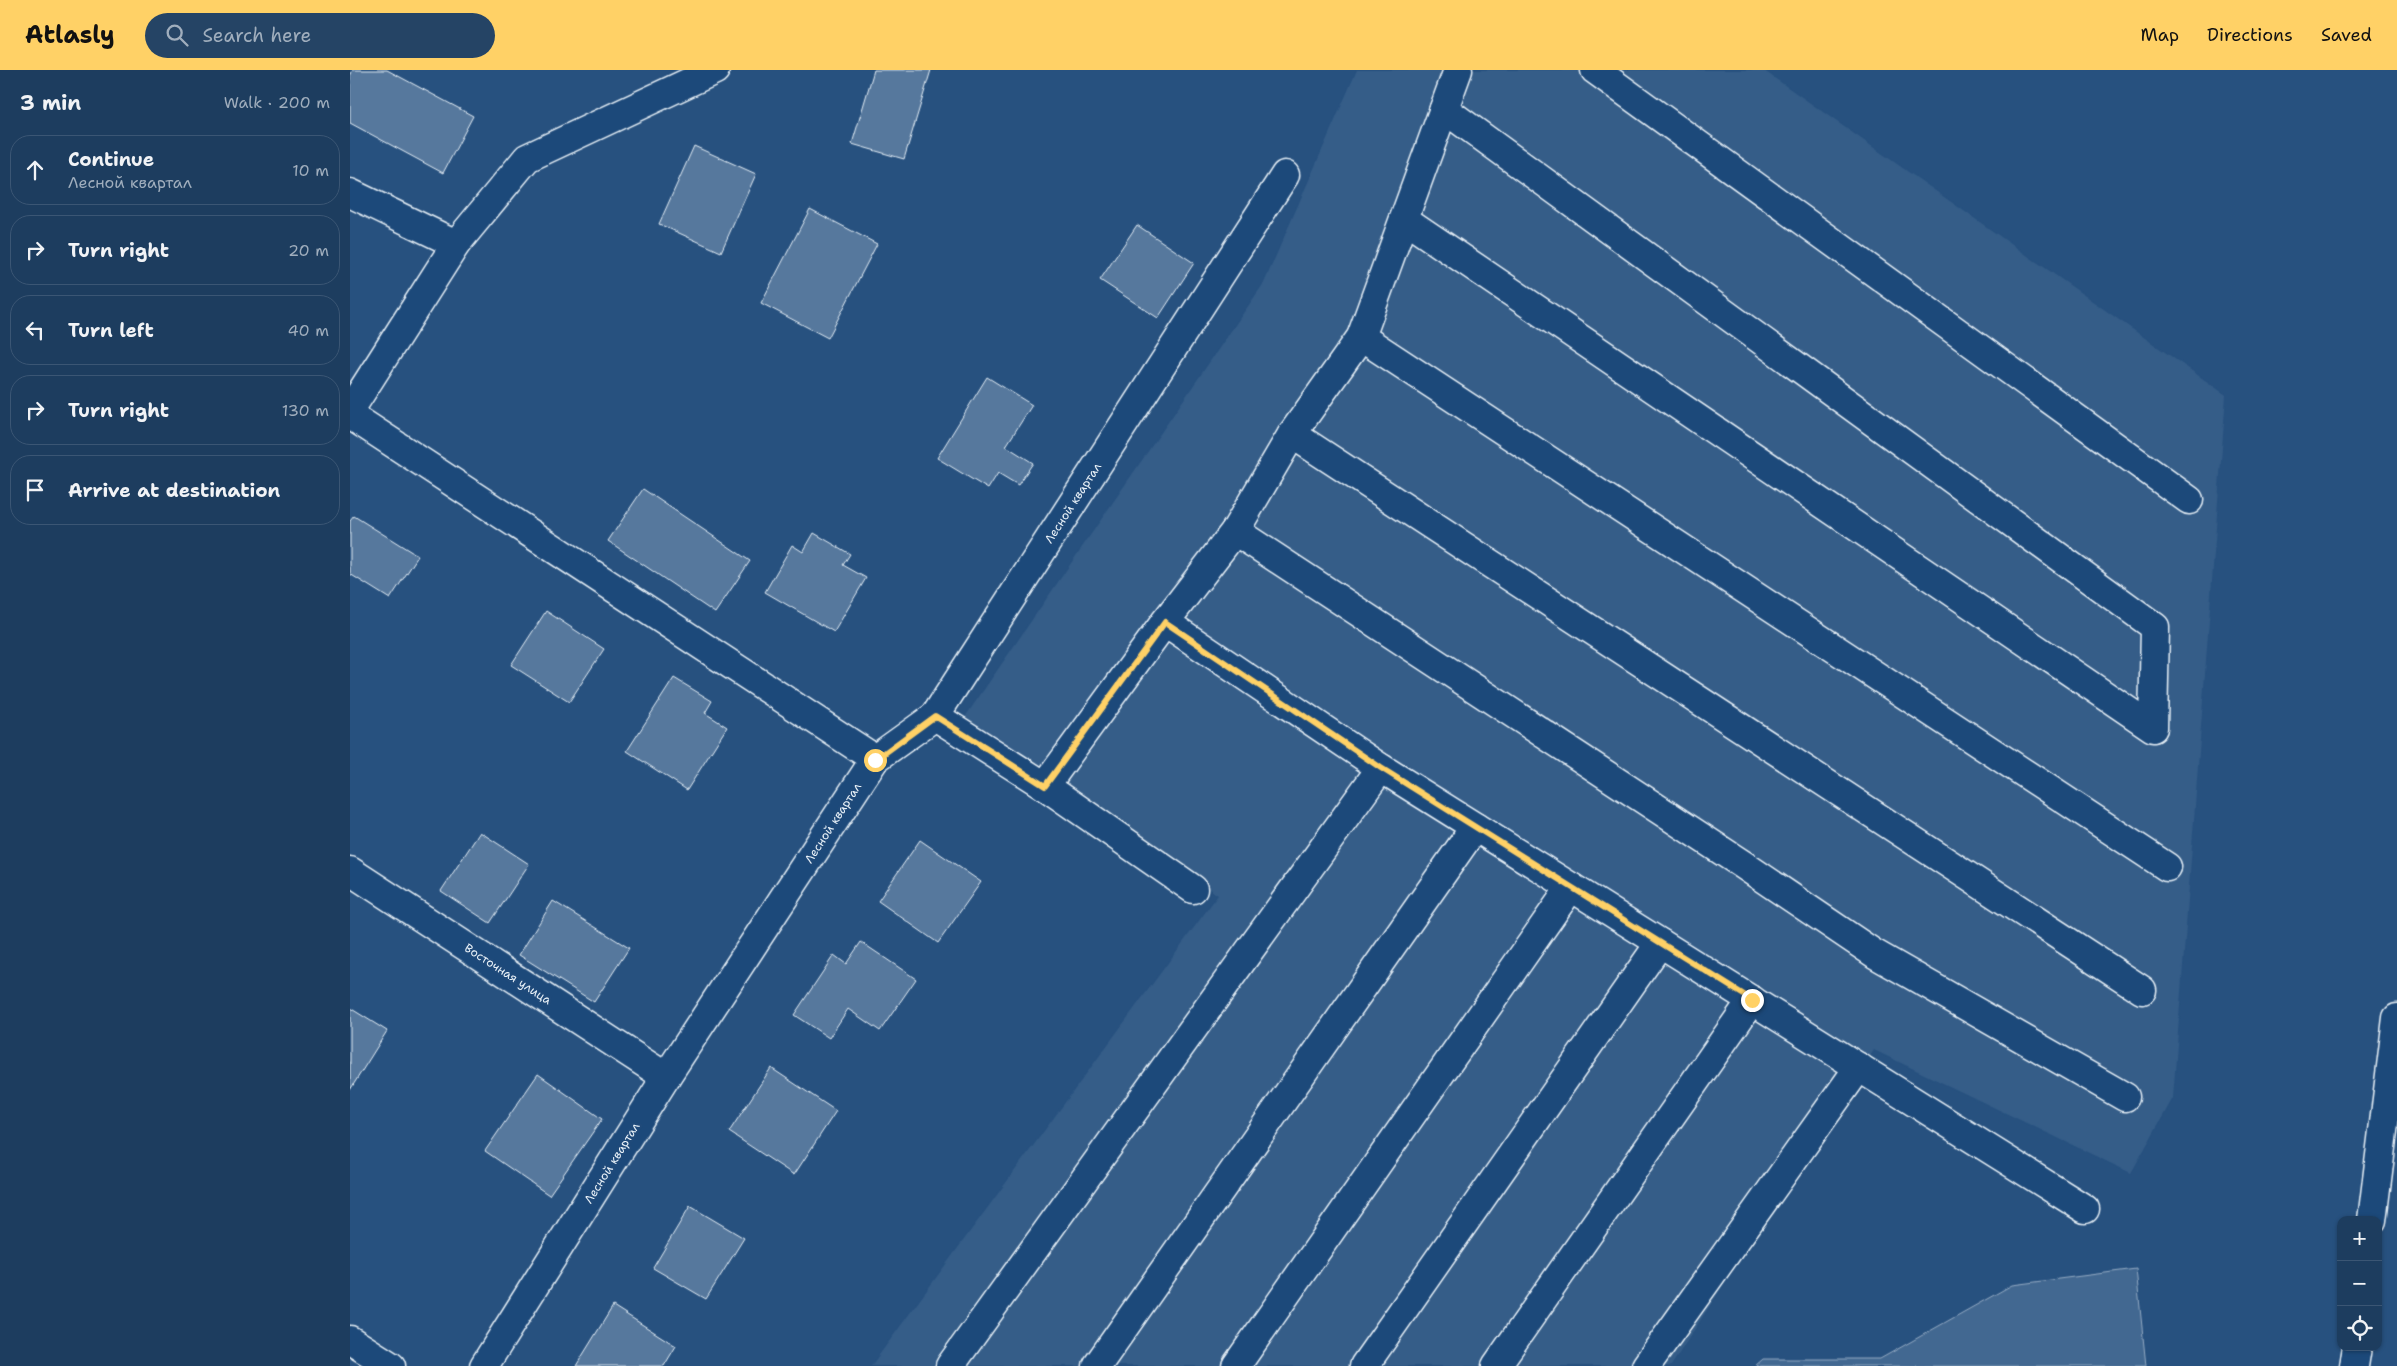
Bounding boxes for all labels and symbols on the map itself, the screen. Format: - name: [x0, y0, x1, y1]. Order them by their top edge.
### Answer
- street label: Лесной квартал: [1041, 459, 1105, 546]
- route start: [864, 749, 887, 772]
- street label: Лесной квартал: [801, 779, 865, 866]
- street label: Восточная улица: [461, 940, 555, 1008]
- route end: [1741, 989, 1764, 1012]
- street label: Лесной квартал: [581, 1119, 644, 1207]

